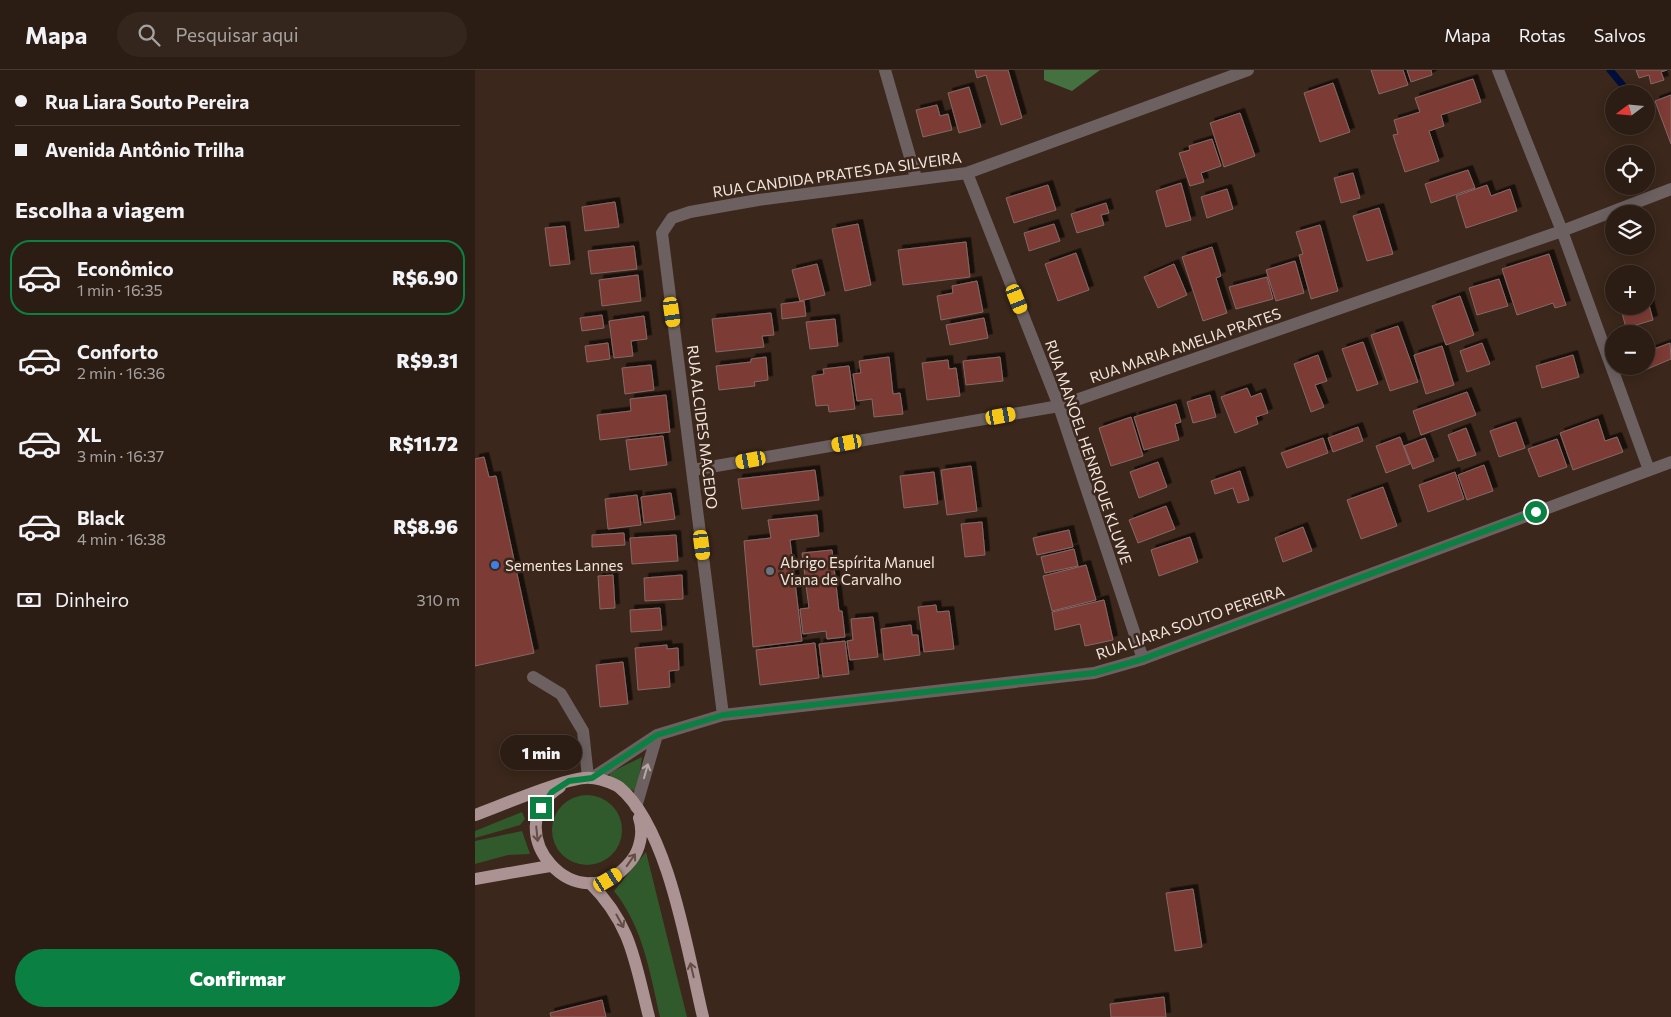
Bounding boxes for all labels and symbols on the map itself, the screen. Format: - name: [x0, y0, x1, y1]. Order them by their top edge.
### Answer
- north arrow: [1605, 85, 1655, 135]
- street label: RUA CANDIDA PRATES DA SILVEIRA: [711, 148, 963, 200]
- car: [1004, 282, 1029, 316]
- car: [662, 296, 681, 328]
- street label: RUA MARIA AMELIA PRATES: [1087, 304, 1283, 386]
- street label: RUA MANOEL HENRIQUE KLUWE: [1042, 337, 1136, 567]
- street label: RUA ALCIDES MACEDO: [684, 344, 722, 510]
- car: [984, 406, 1017, 426]
- car: [830, 433, 863, 453]
- car: [734, 450, 767, 470]
- route start: [1525, 501, 1547, 523]
- car: [692, 529, 711, 561]
- place label: Abrigo Espírita Manuel Viana de Carvalho: [780, 553, 935, 588]
- place label: Sementes Lannes: [505, 556, 623, 574]
- marker: Sementes Lannes: [489, 559, 501, 571]
- marker: Abrigo Espírita Manuel Viana de Carvalho: [764, 565, 776, 577]
- street label: RUA LIARA SOUTO PEREIRA: [1093, 581, 1287, 663]
- callout: 1 min: [500, 736, 582, 770]
- one-way arrow: [642, 763, 652, 779]
- route end: [530, 797, 552, 819]
- one-way arrow: [532, 826, 542, 842]
- one-way arrow: [626, 853, 636, 867]
- car: [591, 866, 624, 894]
- one-way arrow: [615, 914, 625, 929]
- one-way arrow: [687, 962, 696, 978]

